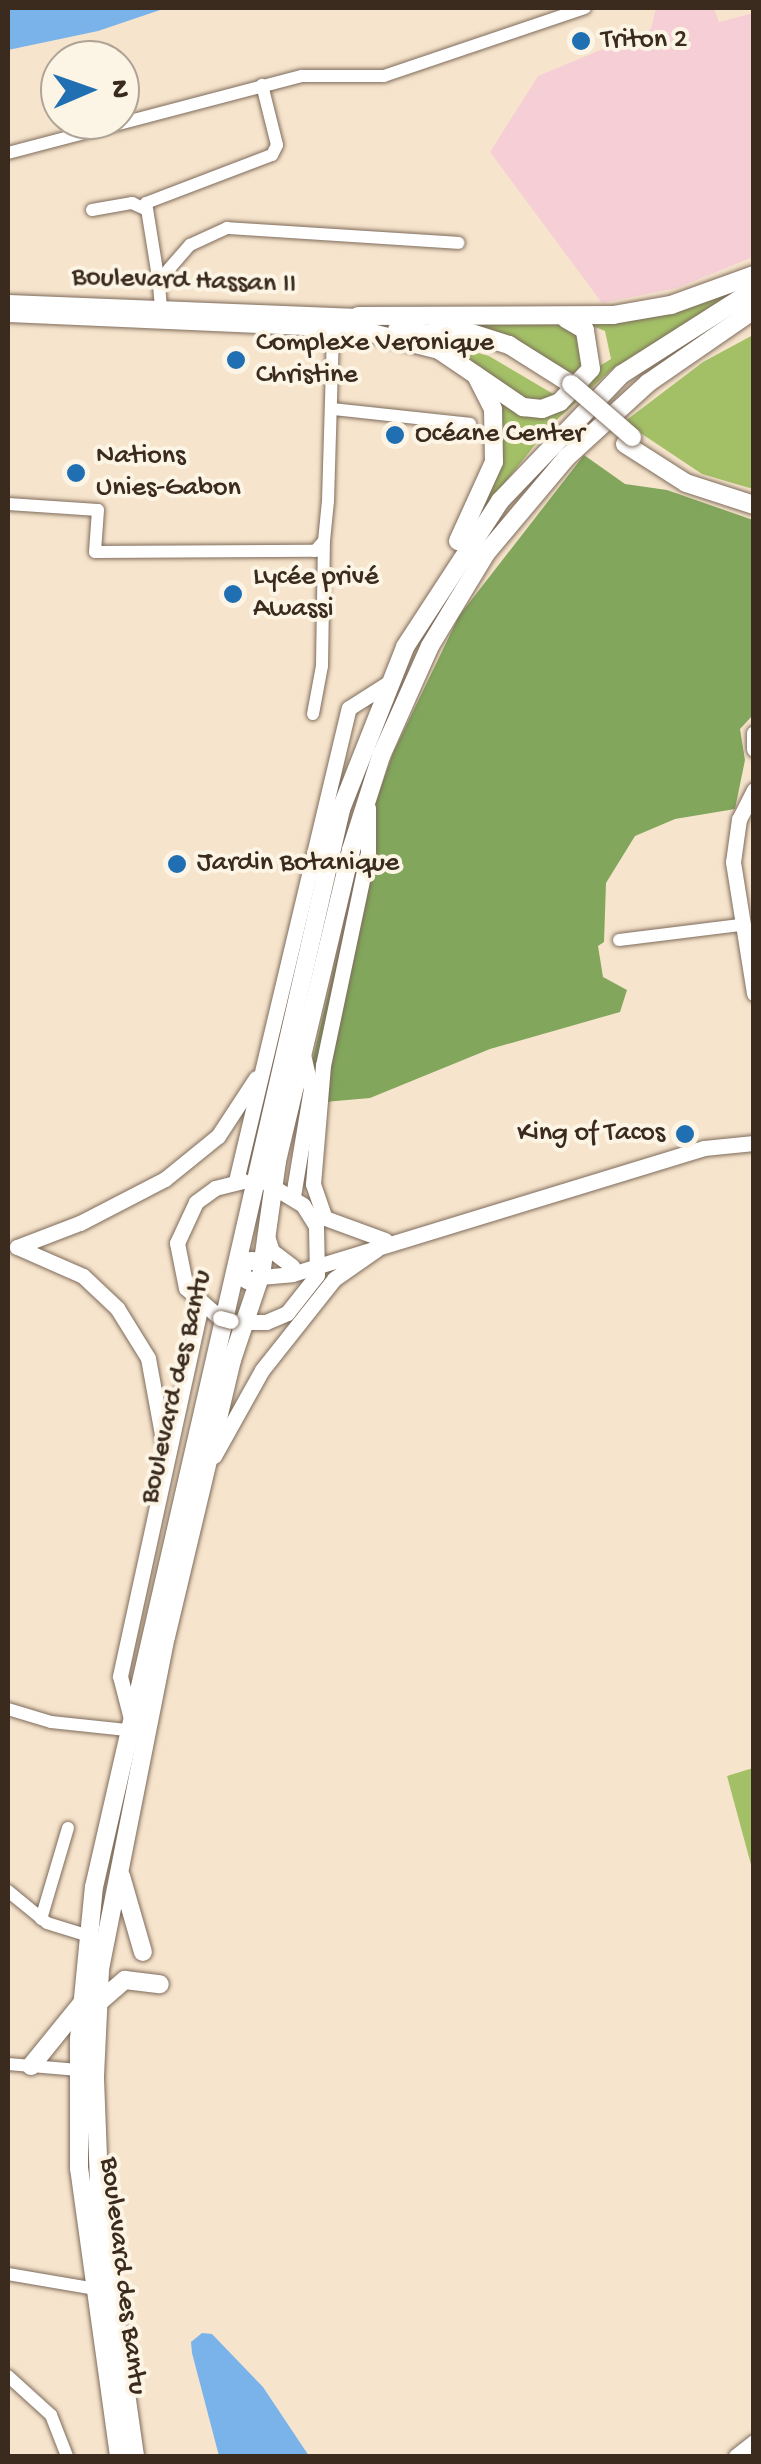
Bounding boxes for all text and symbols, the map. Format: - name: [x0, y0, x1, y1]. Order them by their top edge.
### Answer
- place label: Triton 2: [601, 24, 687, 58]
- marker: Triton 2: [570, 30, 592, 52]
- north arrow: [40, 40, 140, 140]
- text: N: [102, 79, 135, 99]
- street label: Boulevard Hassan II: [71, 261, 297, 303]
- place label: Complexe Veronique Christine: [256, 327, 494, 393]
- marker: Complexe Veronique Christine: [225, 349, 247, 371]
- place label: Océane Center: [415, 418, 584, 452]
- marker: Océane Center: [384, 424, 406, 446]
- place label: Nations Unies-Gabon: [96, 440, 241, 506]
- marker: Nations Unies-Gabon: [65, 462, 87, 484]
- place label: Lycée privé Awassi: [253, 561, 379, 627]
- marker: Lycée privé Awassi: [222, 583, 244, 605]
- place label: Jardin Botanique: [197, 847, 399, 881]
- marker: Jardin Botanique: [166, 853, 188, 875]
- place label: King of Tacos: [517, 1117, 665, 1151]
- marker: King of Tacos: [674, 1123, 696, 1145]
- street label: Boulevard des Bantu: [134, 1267, 220, 1507]
- street label: Boulevard des Bantu: [91, 2155, 153, 2397]

